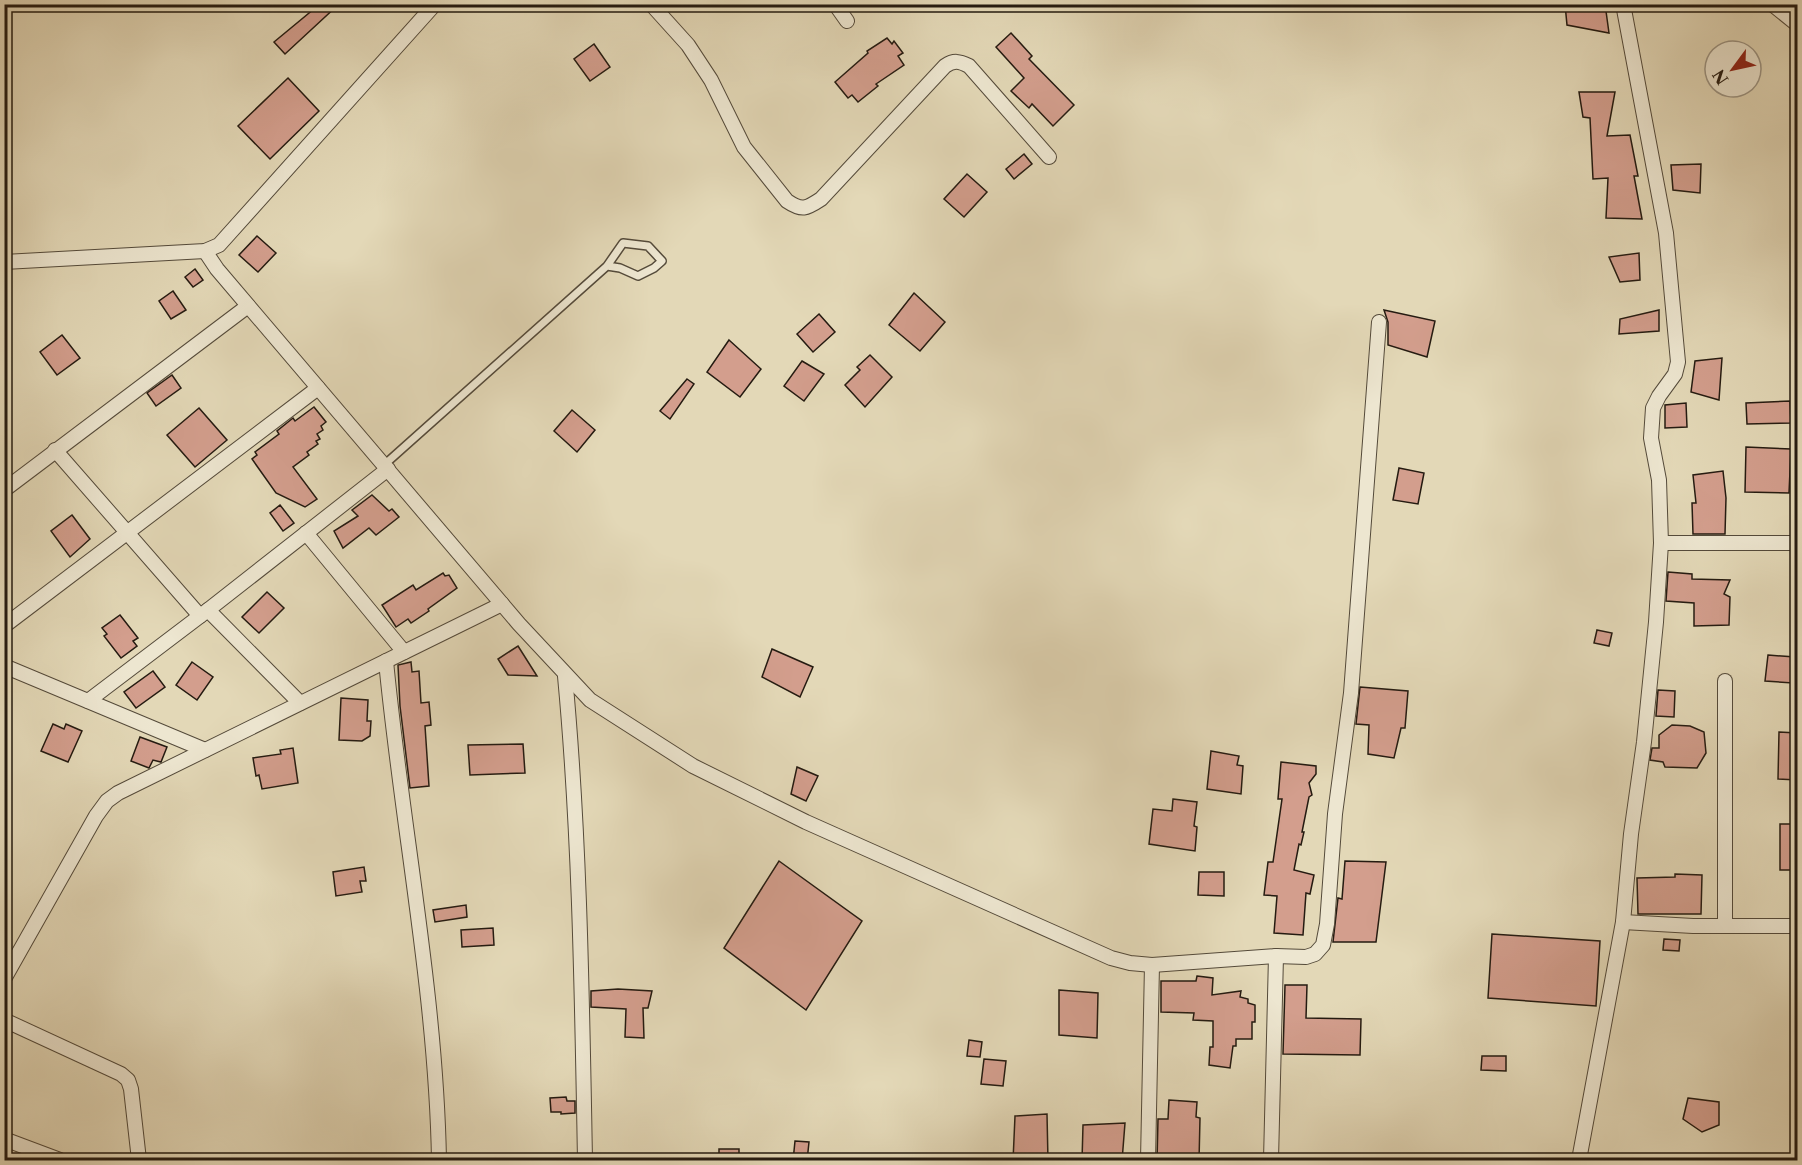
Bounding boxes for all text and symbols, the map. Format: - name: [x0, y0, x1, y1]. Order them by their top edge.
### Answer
- north arrow: [1703, 39, 1763, 99]
- text: N: [1708, 66, 1733, 88]

